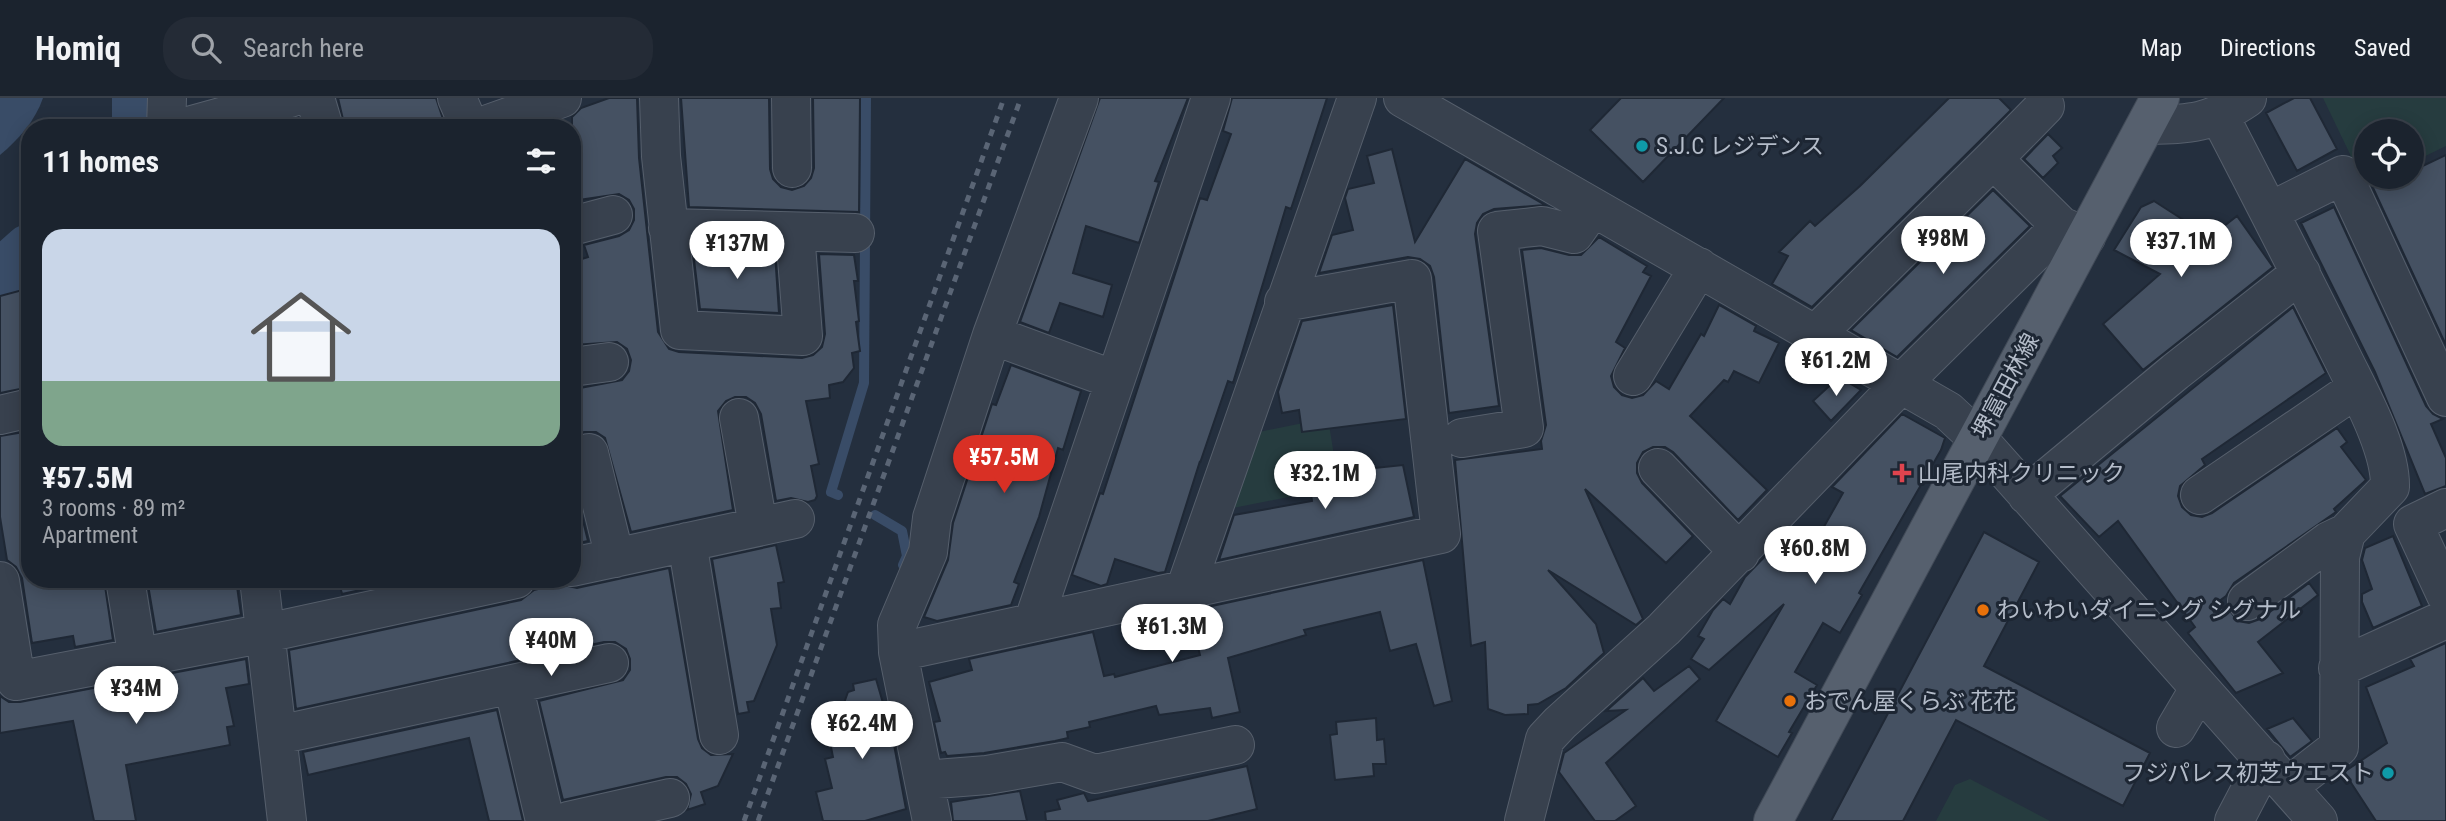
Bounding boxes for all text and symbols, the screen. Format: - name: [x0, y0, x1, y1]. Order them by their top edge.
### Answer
- search box: [163, 17, 653, 80]
- text: Homiq: [35, 29, 121, 68]
- icon: search: [187, 29, 225, 67]
- text: Search here: [243, 33, 364, 63]
- text: Map: [2141, 34, 2182, 62]
- text: Directions: [2220, 34, 2316, 62]
- text: Saved: [2354, 34, 2411, 62]
- map controls: [2354, 119, 2424, 189]
- button: locate: [2354, 119, 2424, 189]
- place label: S.J.C レジデンス: [1656, 133, 1824, 160]
- marker: S.J.C レジデンス: [1634, 138, 1650, 154]
- icon: filters: [522, 142, 560, 180]
- text: 11 homes: [42, 144, 159, 179]
- pin: ¥98M: [1902, 216, 1984, 276]
- pin: ¥37.1M: [2124, 220, 2238, 279]
- pin: ¥137M: [688, 222, 786, 281]
- text: ¥98M: [1917, 225, 1969, 252]
- text: ¥37.1M: [2146, 228, 2216, 255]
- text: ¥137M: [705, 230, 769, 257]
- icon: home: [238, 274, 364, 400]
- street label: 堺富田林線: [1967, 329, 2045, 443]
- pin: ¥61.2M: [1779, 338, 1893, 398]
- text: ¥61.2M: [1801, 347, 1871, 374]
- pin: ¥57.5M: [947, 436, 1061, 495]
- text: ¥57.5M: [969, 444, 1039, 471]
- pin: ¥32.1M: [1268, 452, 1382, 511]
- text: ¥57.5M: [42, 460, 133, 495]
- text: ¥32.1M: [1290, 460, 1360, 487]
- place label: 山尾内科クリニック: [1918, 460, 2125, 487]
- marker: 山尾内科クリニック: [1892, 463, 1912, 483]
- text: 3 rooms · 89 m²: [42, 495, 185, 522]
- text: Apartment: [42, 522, 138, 549]
- pin: ¥60.8M: [1758, 526, 1872, 586]
- text: ¥60.8M: [1780, 535, 1850, 562]
- place label: わいわいダイニング シグナル: [1997, 597, 2301, 624]
- marker: わいわいダイニング シグナル: [1975, 602, 1991, 618]
- pin: ¥61.3M: [1115, 604, 1229, 664]
- text: ¥61.3M: [1137, 613, 1207, 640]
- pin: ¥40M: [510, 618, 592, 678]
- text: ¥40M: [525, 627, 577, 654]
- pin: ¥34M: [95, 666, 177, 726]
- text: ¥34M: [110, 675, 162, 702]
- place label: おでん屋くらぶ 花花: [1804, 688, 2016, 715]
- marker: おでん屋くらぶ 花花: [1782, 693, 1798, 709]
- pin: ¥62.4M: [805, 702, 919, 761]
- text: ¥62.4M: [827, 710, 897, 737]
- place label: フジパレス初芝ウエスト: [2122, 760, 2374, 787]
- marker: フジパレス初芝ウエスト: [2380, 765, 2396, 781]

